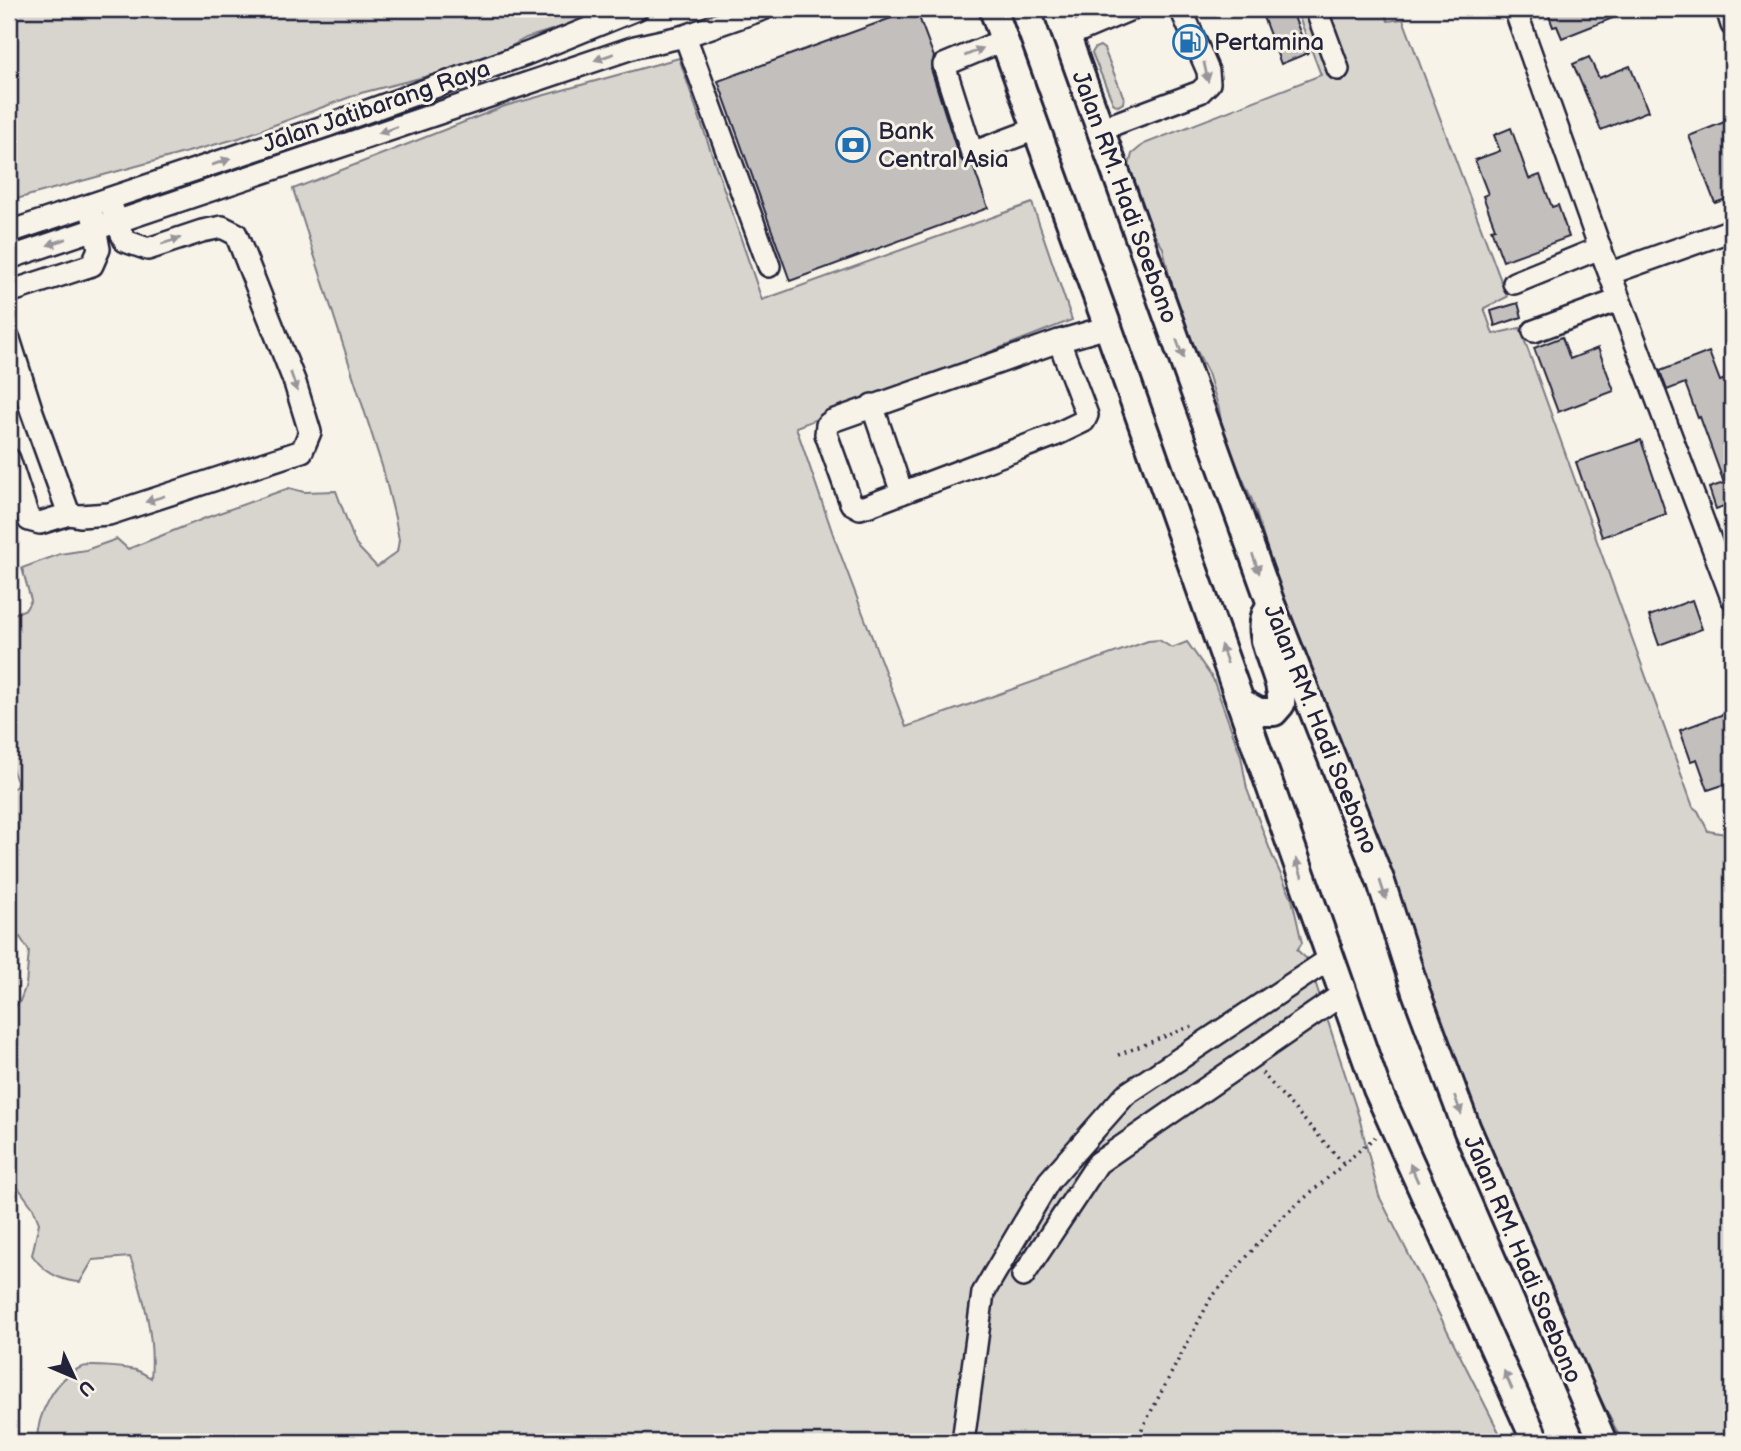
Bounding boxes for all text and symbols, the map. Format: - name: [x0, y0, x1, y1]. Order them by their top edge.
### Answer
- fuel station icon: Pertamina: [1171, 23, 1209, 61]
- place label: Pertamina: [1214, 28, 1324, 57]
- one-way arrow: [964, 47, 985, 58]
- one-way arrow: [593, 52, 614, 63]
- street label: Jalan Jatibarang Raya: [258, 54, 494, 159]
- one-way arrow: [1201, 61, 1212, 83]
- street label: Jalan RM. Hadi Soebono: [1065, 67, 1184, 327]
- place label: Bank Central Asia: [878, 117, 1009, 174]
- one-way arrow: [378, 125, 399, 135]
- bank icon: Bank Central Asia: [834, 126, 872, 164]
- one-way arrow: [211, 156, 232, 166]
- one-way arrow: [161, 235, 182, 246]
- one-way arrow: [46, 237, 67, 248]
- one-way arrow: [1175, 339, 1186, 360]
- one-way arrow: [289, 372, 300, 393]
- one-way arrow: [144, 494, 165, 504]
- one-way arrow: [1251, 553, 1262, 574]
- street label: Jalan RM. Hadi Soebono: [1257, 600, 1384, 858]
- one-way arrow: [1218, 643, 1229, 664]
- one-way arrow: [1294, 858, 1305, 879]
- one-way arrow: [1378, 879, 1389, 900]
- one-way arrow: [1453, 1094, 1464, 1115]
- street label: Jalan RM. Hadi Soebono: [1457, 1131, 1588, 1388]
- one-way arrow: [1408, 1163, 1420, 1183]
- north arrow: [38, 1342, 108, 1412]
- one-way arrow: [1502, 1370, 1514, 1390]
- text: U: [72, 1375, 98, 1401]

